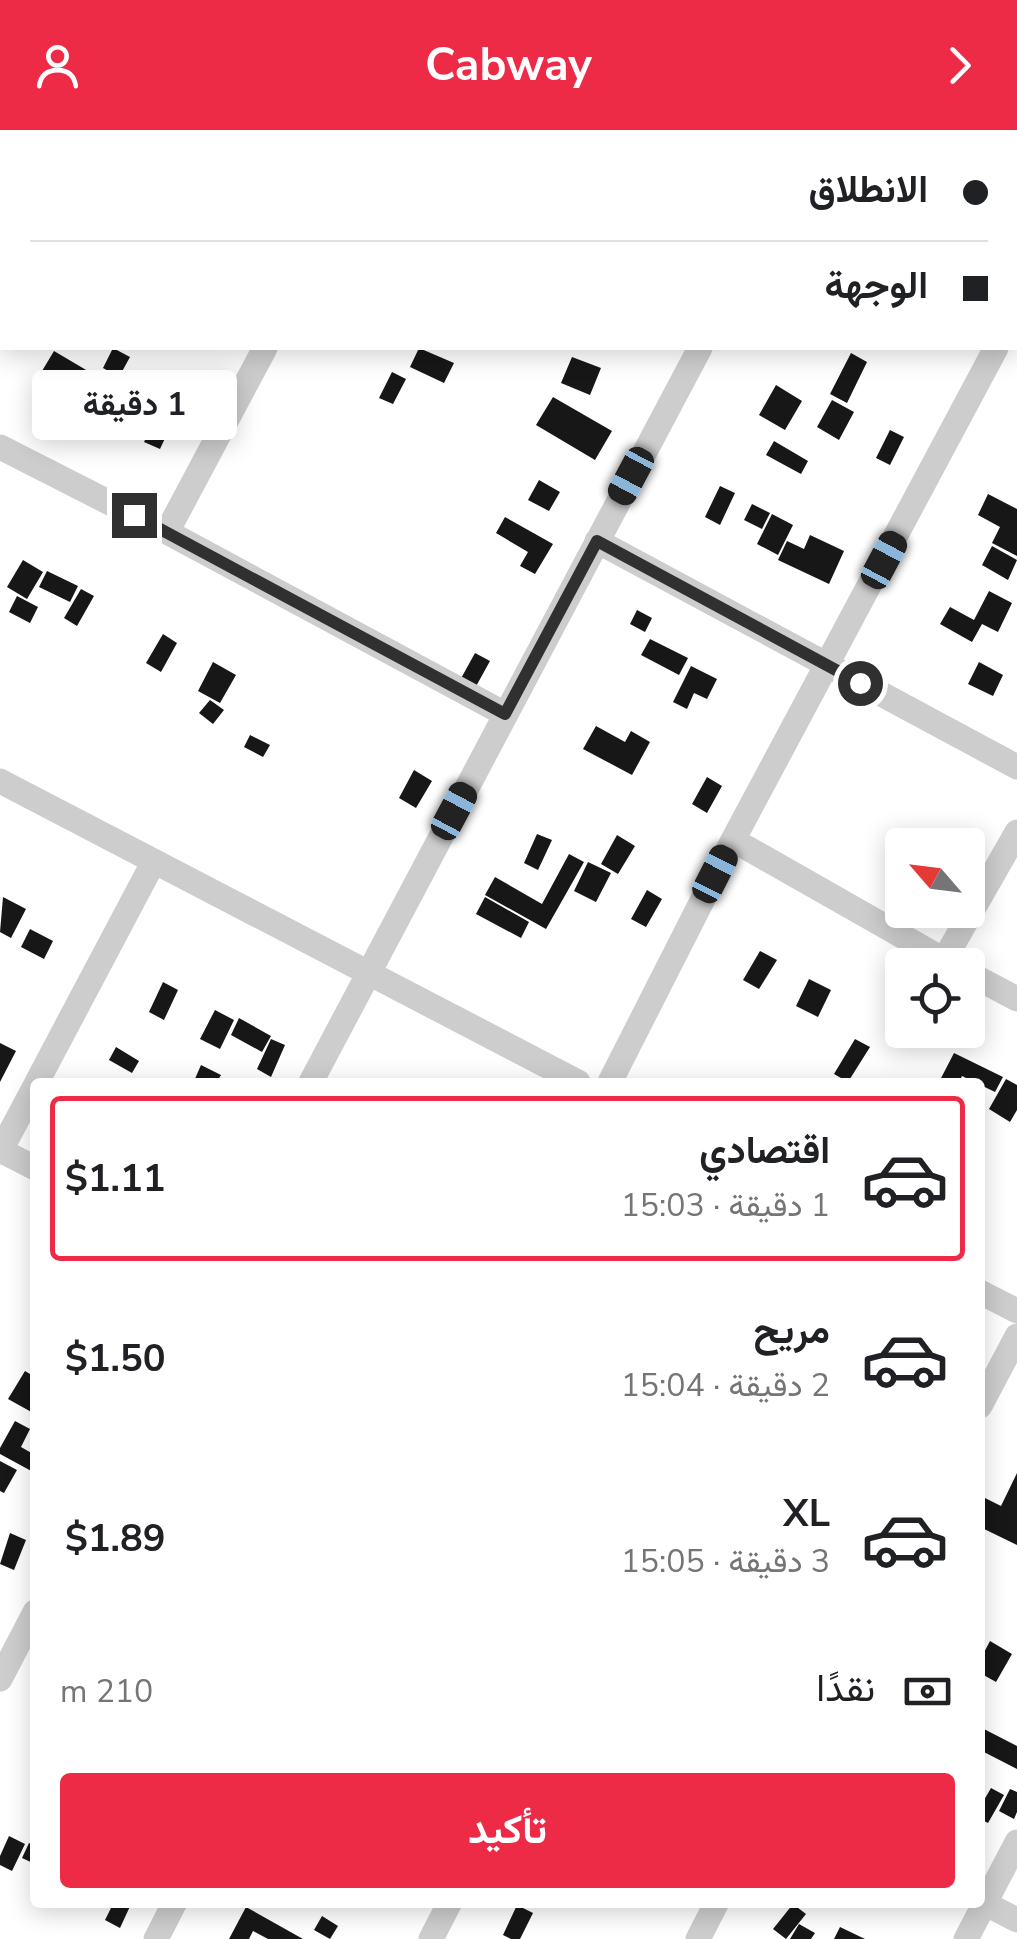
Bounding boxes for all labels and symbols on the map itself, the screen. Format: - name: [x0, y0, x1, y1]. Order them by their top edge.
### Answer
- callout: 1 دقيقة: [32, 370, 236, 440]
- car: [604, 442, 658, 510]
- route end: [112, 493, 157, 538]
- car: [857, 526, 911, 594]
- route start: [838, 661, 883, 706]
- car: [427, 777, 481, 845]
- north arrow: [885, 828, 985, 928]
- car: [688, 840, 742, 908]

